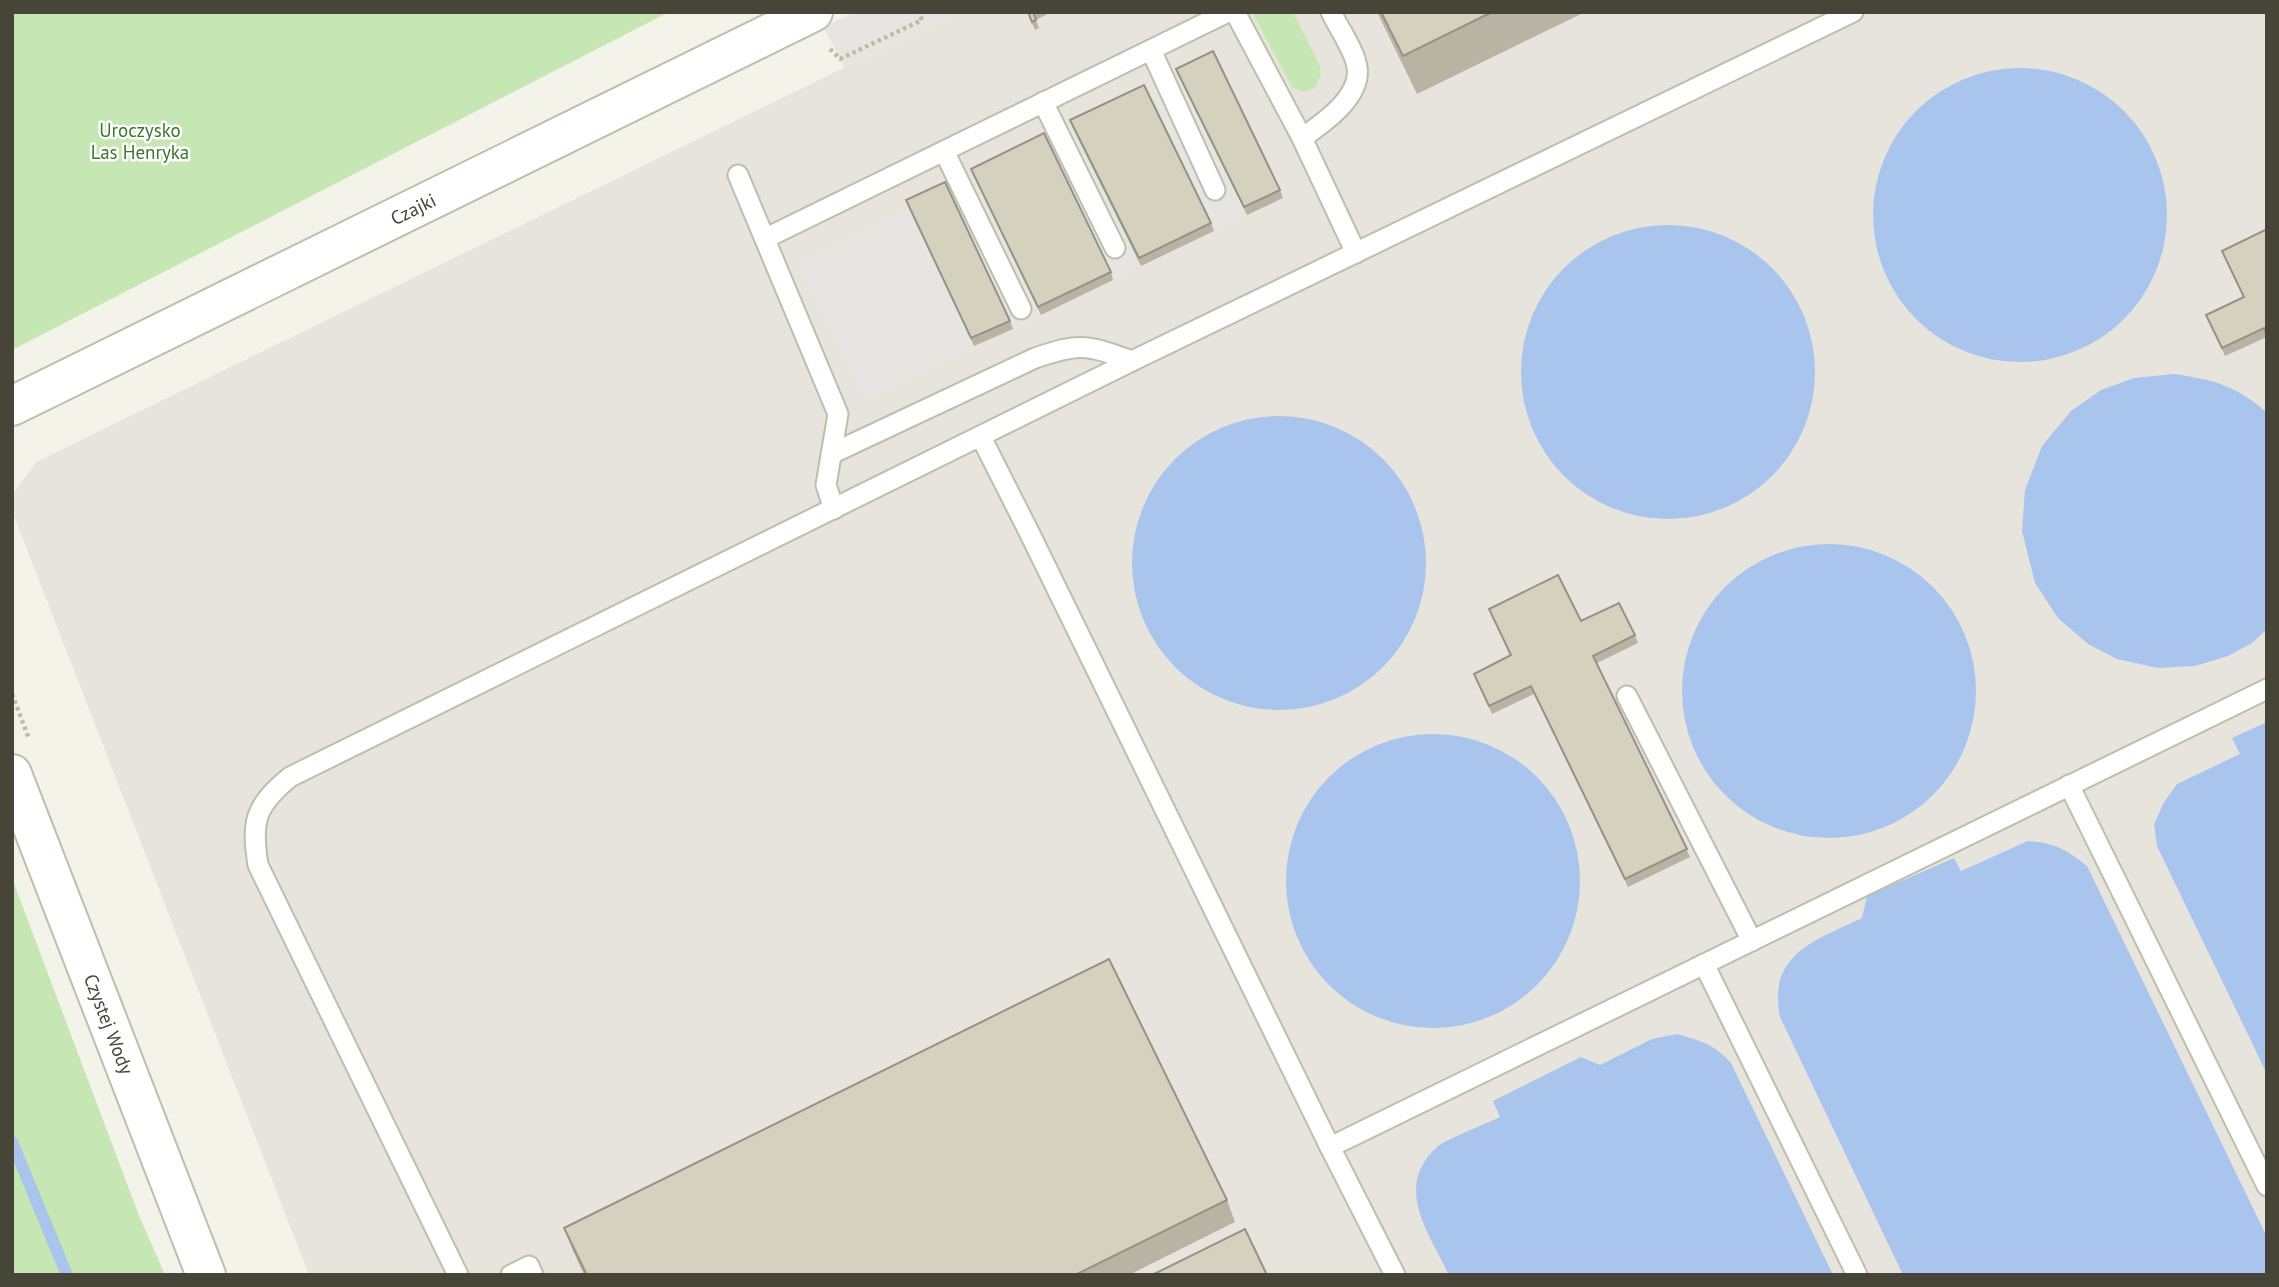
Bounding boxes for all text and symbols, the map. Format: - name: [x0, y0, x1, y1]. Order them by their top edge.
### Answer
- park label: Uroczysko Las Henryka: [91, 118, 189, 164]
- street label: Czajki: [386, 188, 440, 230]
- street label: Czystej Wody: [79, 970, 139, 1078]

